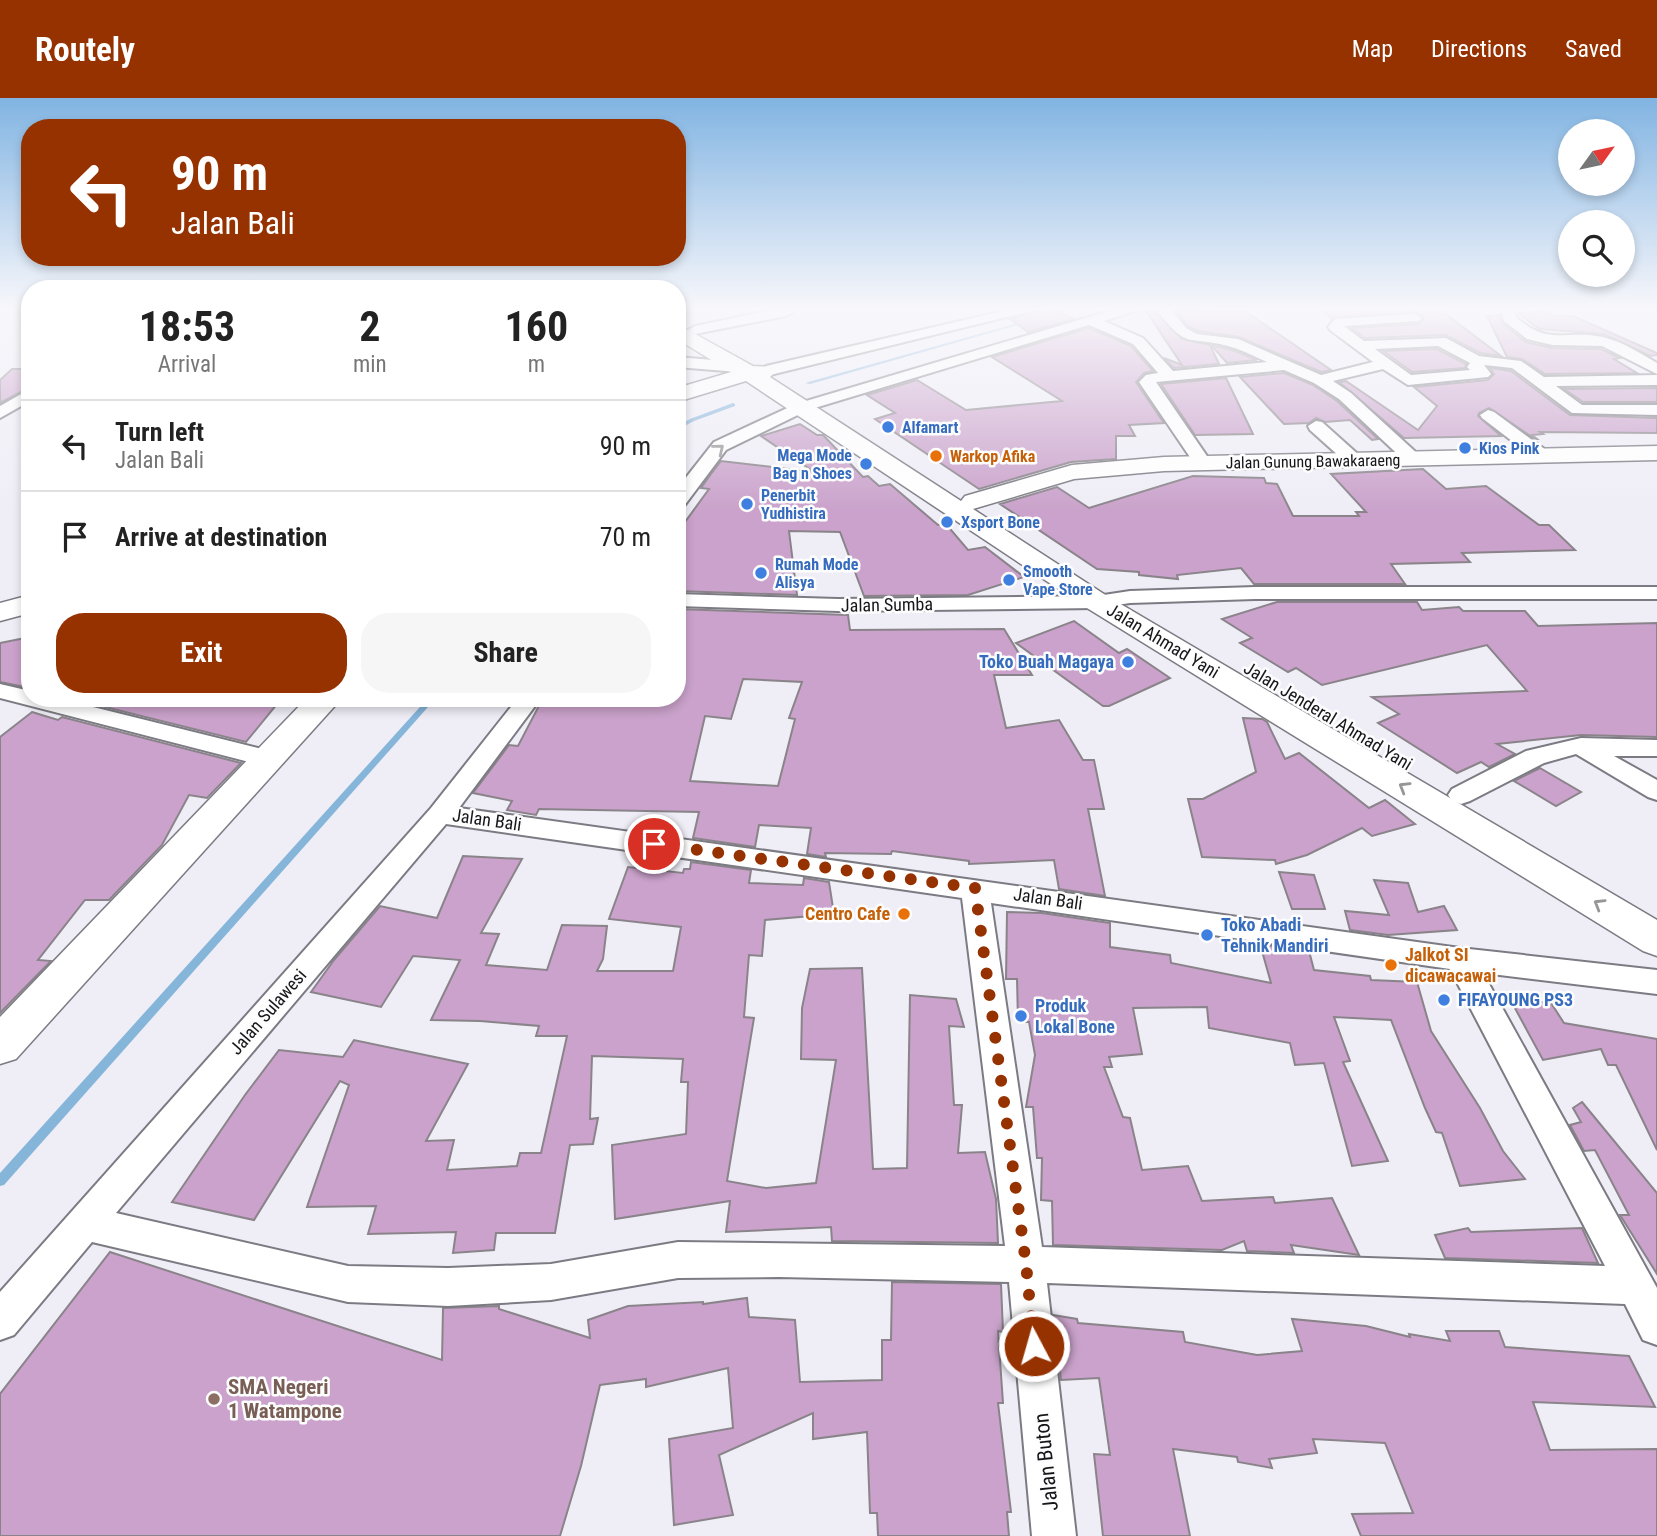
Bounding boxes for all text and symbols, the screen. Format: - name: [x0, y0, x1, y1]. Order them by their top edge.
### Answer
- text: Routely: [35, 30, 135, 69]
- text: Map: [1352, 35, 1393, 63]
- text: Directions: [1431, 35, 1527, 63]
- text: Saved: [1565, 35, 1622, 63]
- north arrow: [1558, 119, 1634, 196]
- map controls: [1558, 119, 1635, 287]
- text: 90 m: [171, 145, 268, 202]
- icon: left: [56, 147, 147, 238]
- text: Jalan Bali: [171, 204, 295, 242]
- button: search: [1558, 210, 1635, 287]
- text: 18:53: [139, 302, 235, 351]
- text: 2: [359, 302, 380, 351]
- text: 160: [504, 302, 568, 351]
- text: Arrival: [158, 351, 216, 378]
- text: min: [353, 351, 387, 378]
- text: m: [528, 351, 545, 378]
- text: Turn left: [115, 417, 204, 447]
- place label: Alfamart: [902, 418, 958, 437]
- marker: Alfamart: [880, 419, 896, 435]
- icon: left: [56, 427, 94, 465]
- text: 90 m: [600, 431, 651, 461]
- place label: Kios Pink: [1479, 439, 1540, 458]
- marker: Kios Pink: [1457, 440, 1473, 456]
- one-way arrow: [712, 444, 724, 457]
- place label: Mega Mode Bag n Shoes: [773, 446, 852, 483]
- text: Jalan Bali: [115, 447, 204, 474]
- place label: Warkop Afika: [950, 447, 1036, 466]
- marker: Warkop Afika: [928, 448, 944, 464]
- street label: Jalan Gunung Bawakaraeng: [1225, 450, 1401, 473]
- marker: Mega Mode Bag n Shoes: [858, 456, 874, 472]
- place label: Penerbit Yudhistira: [761, 486, 826, 523]
- marker: Penerbit Yudhistira: [739, 496, 755, 512]
- place label: Xsport Bone: [961, 513, 1040, 532]
- marker: Xsport Bone: [939, 514, 955, 530]
- icon: arrive: [56, 518, 94, 556]
- text: Arrive at destination: [115, 522, 327, 552]
- text: 70 m: [600, 522, 651, 552]
- place label: Rumah Mode Alisya: [775, 555, 859, 592]
- place label: Smooth Vape Store: [1023, 562, 1093, 599]
- marker: Rumah Mode Alisya: [753, 565, 769, 581]
- marker: Smooth Vape Store: [1001, 572, 1017, 588]
- street label: Jalan Sumba: [841, 593, 933, 616]
- street label: Jalan Ahmad Yani: [1103, 599, 1223, 682]
- button: Exit: [56, 613, 347, 693]
- button: Share: [361, 613, 651, 693]
- place label: Toko Buah Magaya: [979, 651, 1114, 672]
- marker: Toko Buah Magaya: [1120, 654, 1136, 670]
- street label: Jalan Jenderal Ahmad Yani: [1240, 657, 1416, 774]
- one-way arrow: [1398, 782, 1411, 795]
- street label: Jalan Bali: [451, 804, 523, 835]
- pin: [624, 814, 684, 874]
- icon: arrive: [635, 825, 673, 863]
- street label: Jalan Bali: [1012, 883, 1084, 914]
- one-way arrow: [1593, 900, 1606, 913]
- place label: Centro Cafe: [805, 903, 890, 924]
- marker: Centro Cafe: [896, 906, 912, 922]
- place label: Toko Abadi Tehnik Mandiri: [1221, 914, 1329, 956]
- marker: Toko Abadi Tehnik Mandiri: [1199, 927, 1215, 943]
- place label: Jalkot SI dicawacawai: [1405, 944, 1496, 986]
- marker: Jalkot SI dicawacawai: [1383, 957, 1399, 973]
- street label: Jalan Sulawesi: [225, 965, 310, 1059]
- place label: FIFAYOUNG PS3: [1458, 989, 1573, 1010]
- marker: FIFAYOUNG PS3: [1436, 992, 1452, 1008]
- place label: Produk Lokal Bone: [1035, 995, 1115, 1037]
- marker: Produk Lokal Bone: [1013, 1008, 1029, 1024]
- position arrow: [997, 1309, 1071, 1383]
- place label: SMA Negeri 1 Watampone: [228, 1375, 342, 1423]
- marker: SMA Negeri 1 Watampone: [206, 1391, 222, 1407]
- street label: Jalan Buton: [1029, 1412, 1063, 1512]

